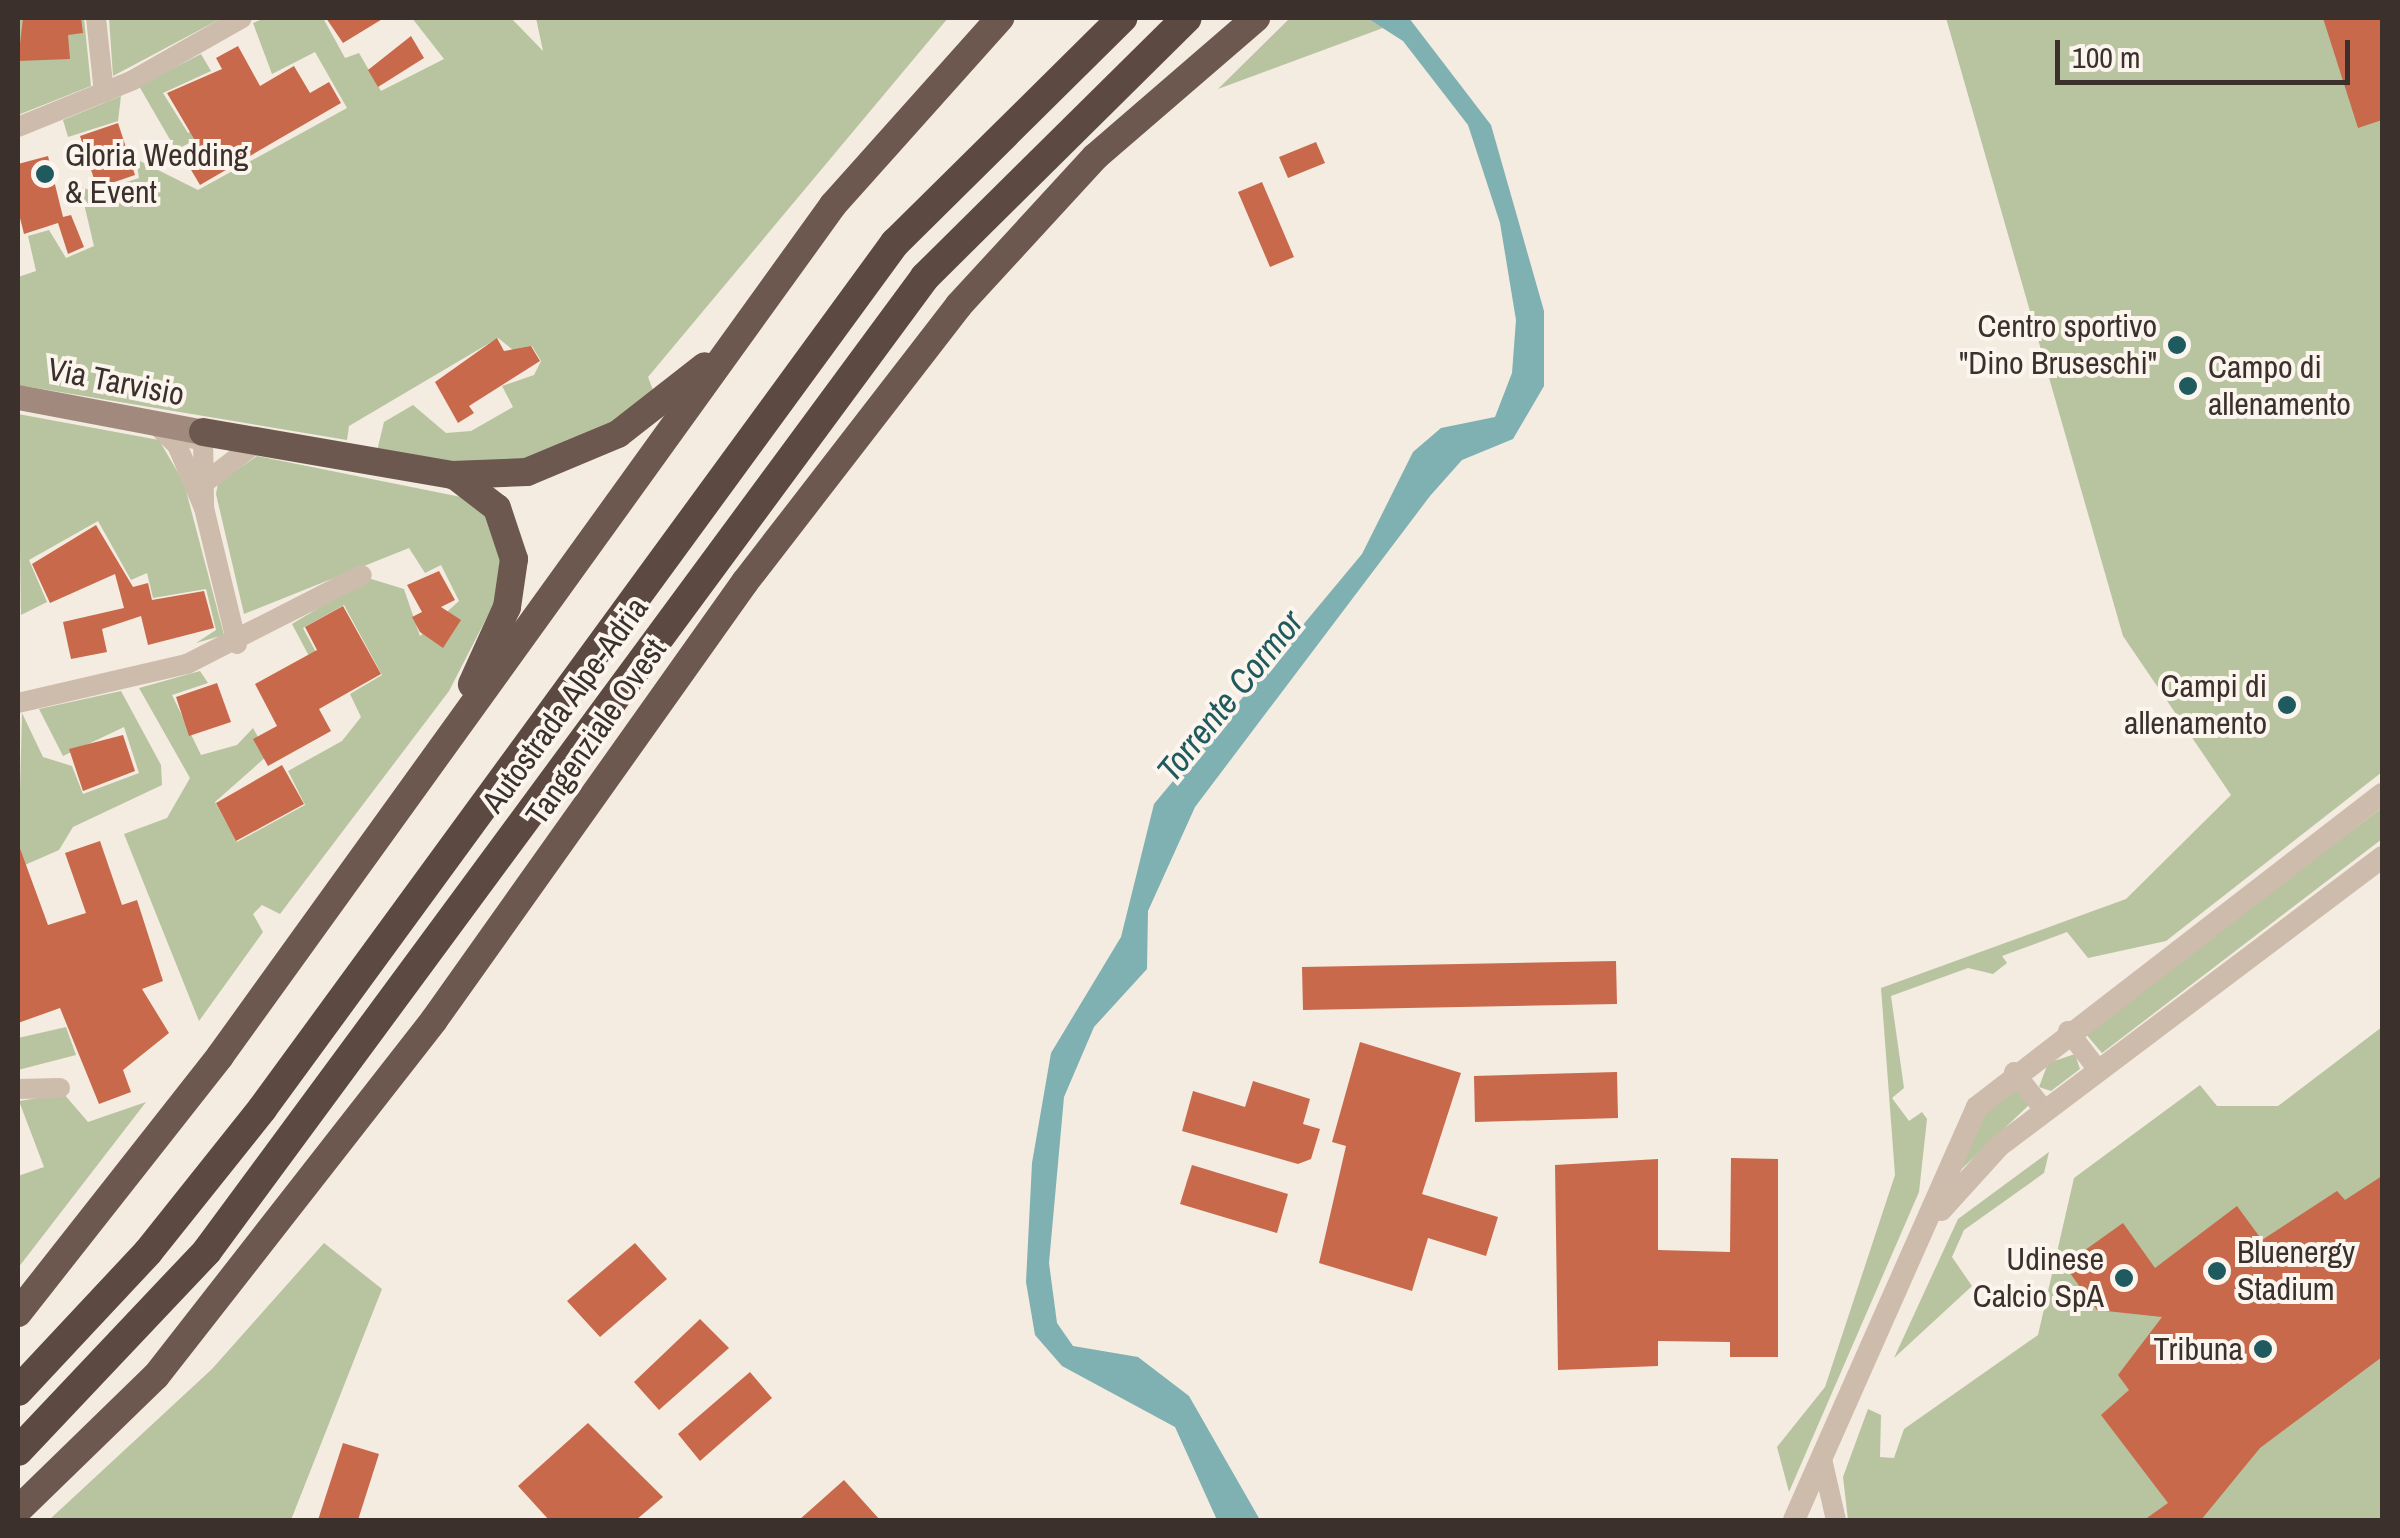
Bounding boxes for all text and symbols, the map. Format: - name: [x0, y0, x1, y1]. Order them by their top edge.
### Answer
- scale bar: [2060, 20, 2355, 82]
- text: 100 m: [2072, 37, 2140, 77]
- place label: Gloria Wedding & Event: [65, 137, 248, 212]
- marker: Gloria Wedding & Event: [34, 163, 56, 185]
- place label: Centro sportivo "Dino Bruseschi": [1959, 308, 2157, 383]
- marker: Centro sportivo "Dino Bruseschi": [2166, 334, 2188, 356]
- place label: Campo di allenamento: [2208, 349, 2351, 424]
- street label: Via Tarvisio: [44, 350, 188, 414]
- marker: Campo di allenamento: [2177, 375, 2199, 397]
- street label: Autostrada Alpe-Adria: [474, 589, 656, 821]
- water label: Torrente Cormor: [1148, 602, 1312, 790]
- street label: Tangenziale Ovest: [518, 632, 674, 832]
- place label: Campi di allenamento: [2124, 668, 2267, 743]
- marker: Campi di allenamento: [2276, 694, 2298, 716]
- place label: Bluenergy Stadium: [2237, 1234, 2355, 1309]
- place label: Udinese Calcio SpA: [1973, 1241, 2104, 1316]
- marker: Bluenergy Stadium: [2206, 1260, 2228, 1282]
- marker: Udinese Calcio SpA: [2113, 1267, 2135, 1289]
- place label: Tribuna: [2154, 1330, 2243, 1368]
- marker: Tribuna: [2252, 1338, 2274, 1360]

